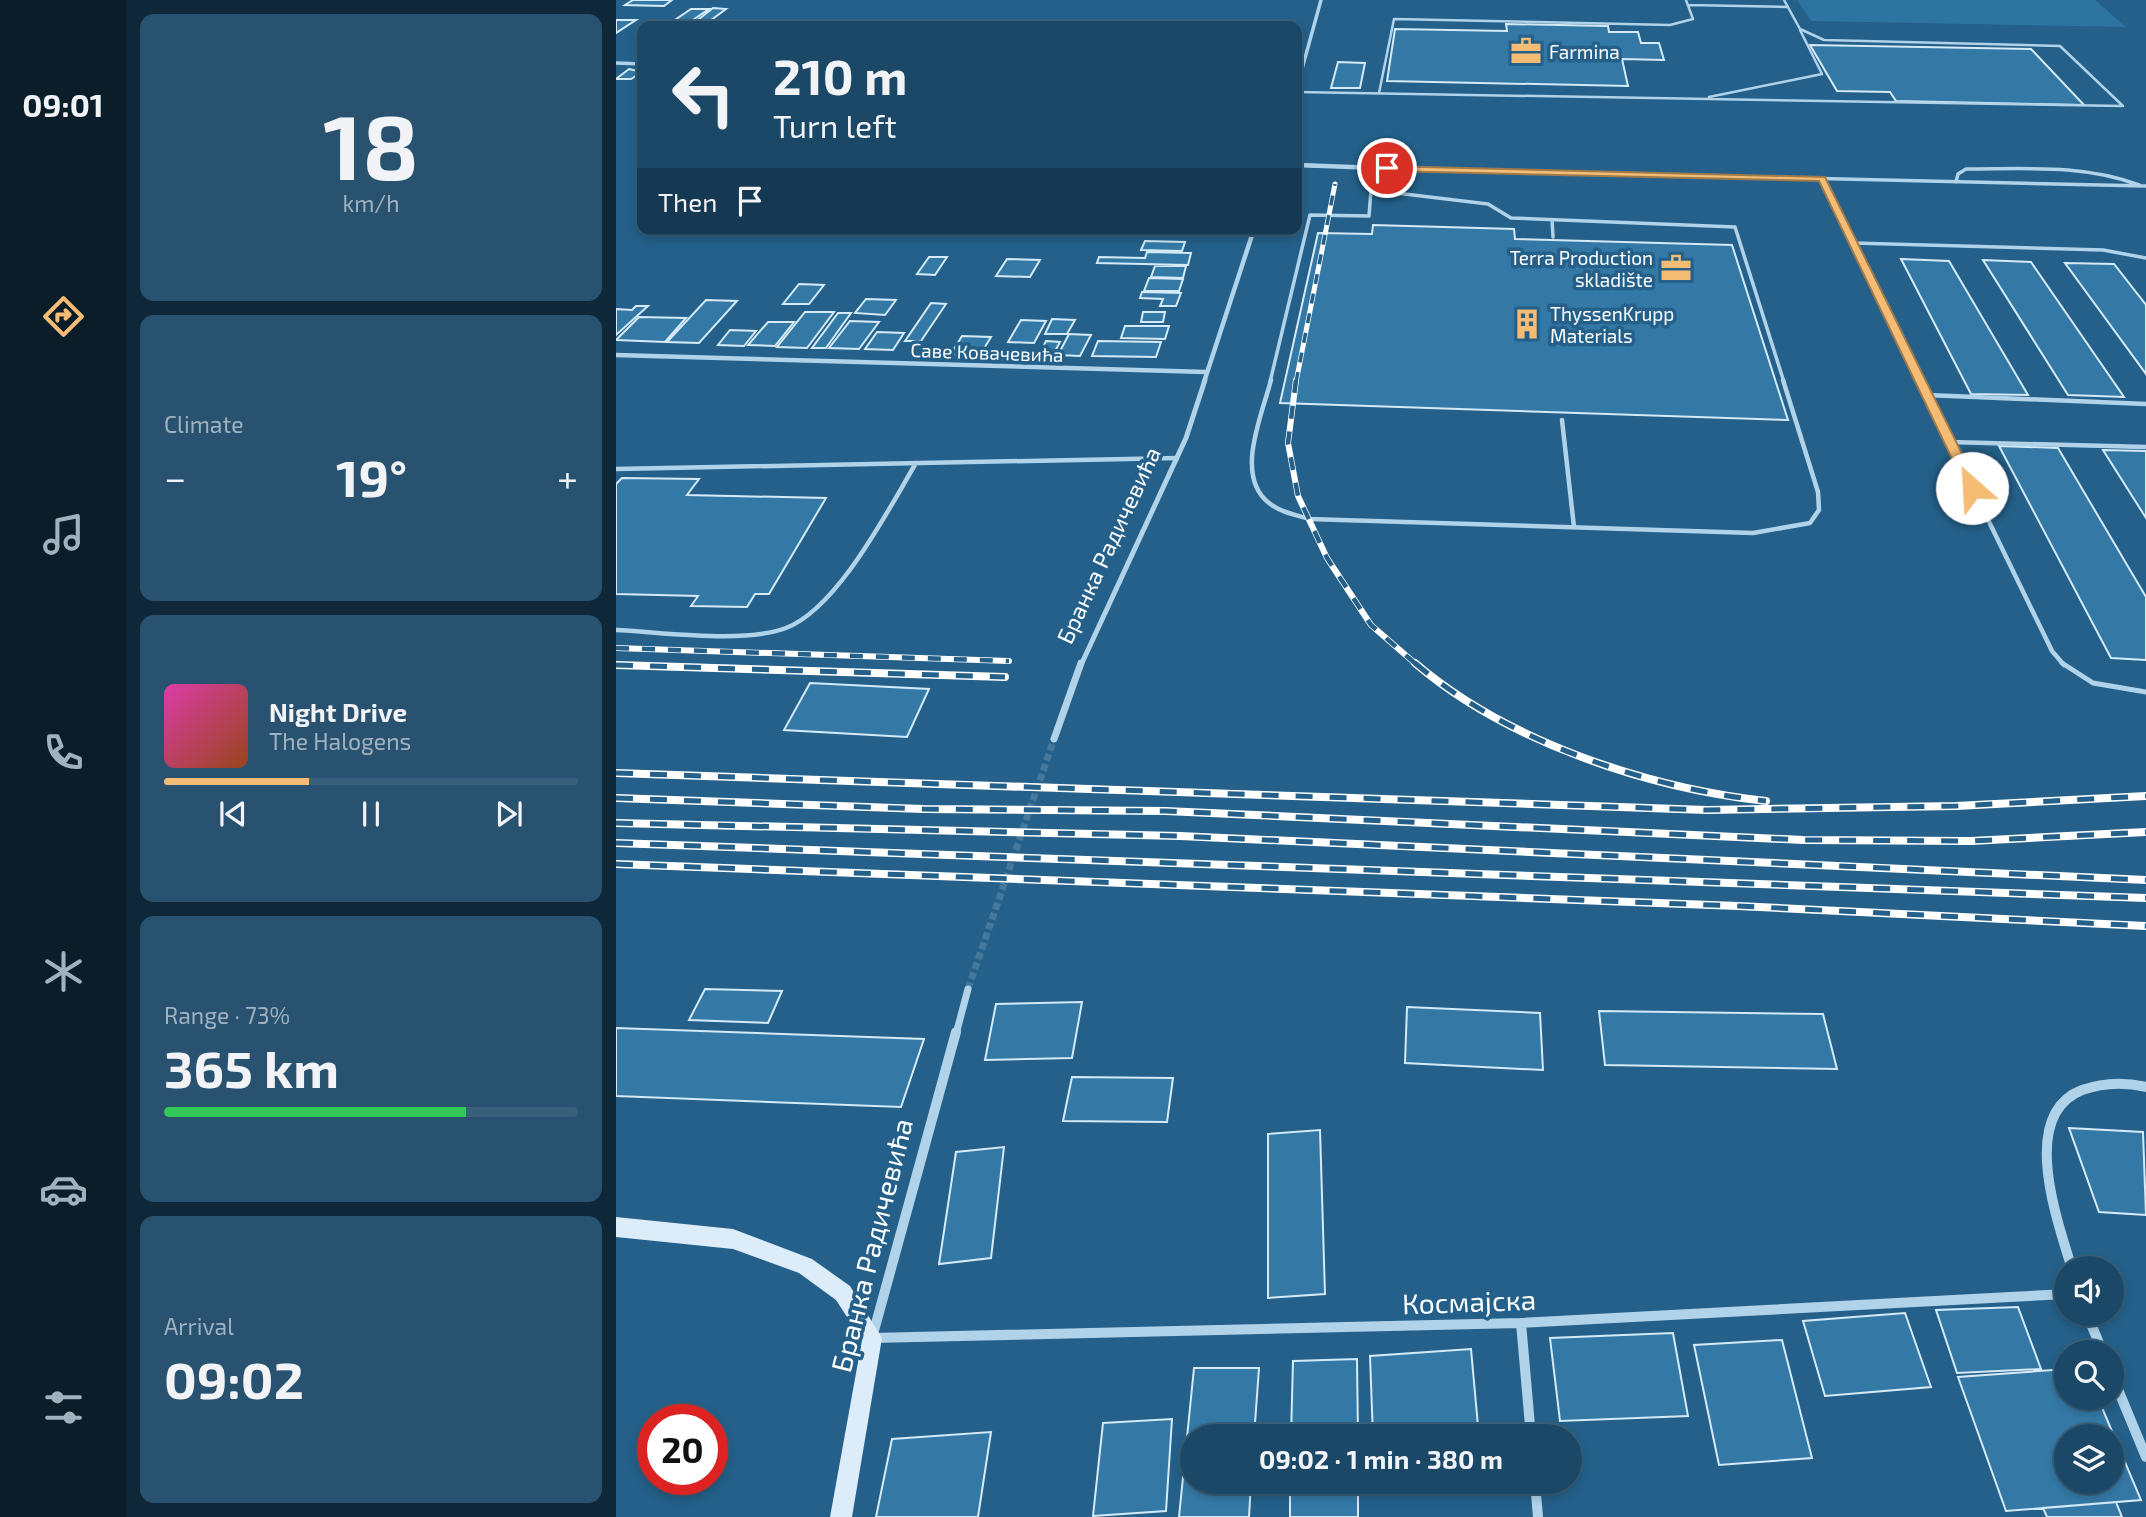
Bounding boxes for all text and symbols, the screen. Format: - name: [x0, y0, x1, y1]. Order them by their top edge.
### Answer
- office icon: Farmina: [1509, 34, 1543, 68]
- place label: Farmina: [1549, 40, 1620, 63]
- text: 210 m: [773, 46, 907, 105]
- icon: left: [658, 49, 749, 140]
- text: 09:01: [22, 85, 104, 123]
- text: 18: [323, 89, 419, 198]
- text: Turn left: [773, 106, 897, 144]
- pin: [1357, 138, 1417, 198]
- icon: arrive: [1368, 149, 1406, 187]
- icon: arrive: [731, 182, 769, 220]
- text: Then: [658, 186, 717, 217]
- text: km/h: [342, 189, 400, 217]
- place label: Terra Production skladište: [1510, 246, 1653, 291]
- office icon: Terra Production skladište: [1659, 251, 1693, 285]
- icon: directions: [39, 292, 88, 341]
- place label: ThyssenKrupp Materials: [1550, 302, 1674, 347]
- building icon: ThyssenKrupp Materials: [1510, 307, 1544, 341]
- street label: Саве Ковачевића: [910, 338, 1064, 366]
- text: Climate: [164, 410, 244, 438]
- street label: Бранка Радичевића: [1050, 442, 1166, 648]
- text: 19°: [336, 445, 407, 507]
- position arrow: [1935, 451, 2009, 525]
- text: −: [164, 454, 186, 500]
- text: +: [557, 454, 578, 500]
- icon: music: [39, 510, 88, 559]
- text: Night Drive: [269, 696, 407, 727]
- text: The Halogens: [269, 727, 411, 755]
- icon: phone: [39, 728, 88, 777]
- icon: previous: [214, 795, 252, 833]
- icon: pause: [352, 795, 390, 833]
- icon: next: [490, 795, 528, 833]
- icon: climate: [39, 947, 88, 996]
- text: Range · 73%: [164, 1001, 290, 1029]
- text: 365 km: [164, 1036, 339, 1098]
- street label: Бранка Радичевића: [823, 1115, 919, 1375]
- icon: car: [39, 1165, 88, 1214]
- map controls: [2054, 1256, 2124, 1494]
- button: sound: [2054, 1256, 2124, 1326]
- street label: Космајска: [1401, 1282, 1537, 1320]
- text: Arrival: [164, 1312, 234, 1340]
- button: search: [2054, 1340, 2124, 1410]
- text: 09:02: [164, 1347, 304, 1409]
- icon: filters: [39, 1383, 88, 1432]
- speed limit sign: 20: [637, 1404, 728, 1495]
- button: layers: [2054, 1424, 2124, 1494]
- text: 09:02 · 1 min · 380 m: [1259, 1443, 1503, 1474]

